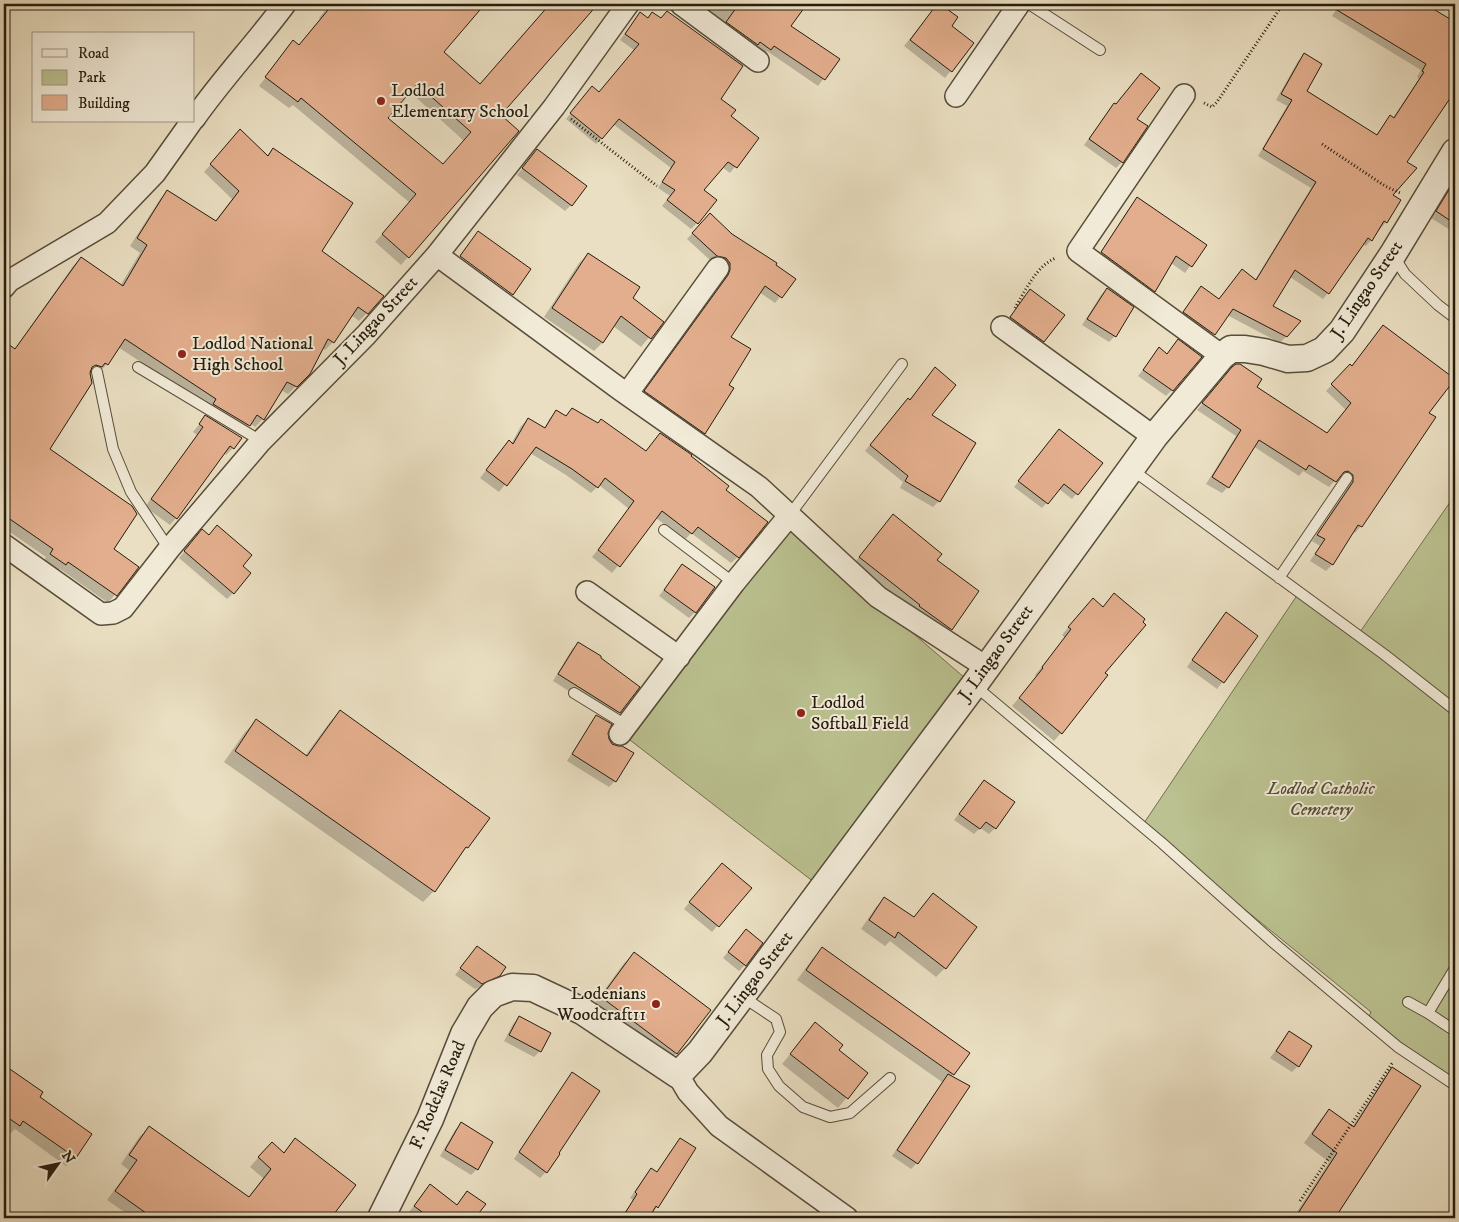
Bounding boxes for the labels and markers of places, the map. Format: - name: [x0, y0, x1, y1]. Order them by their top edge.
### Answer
- place label: Lodlod Elementary School: [391, 80, 529, 123]
- marker: Lodlod Elementary School: [375, 95, 387, 107]
- place label: Lodlod National High School: [192, 333, 314, 376]
- marker: Lodlod National High School: [176, 348, 188, 360]
- place label: Lodlod Softball Field: [811, 692, 909, 735]
- marker: Lodlod Softball Field: [795, 707, 807, 719]
- place label: Lodenians Woodcraft11: [556, 983, 646, 1026]
- marker: Lodenians Woodcraft11: [650, 998, 662, 1010]

